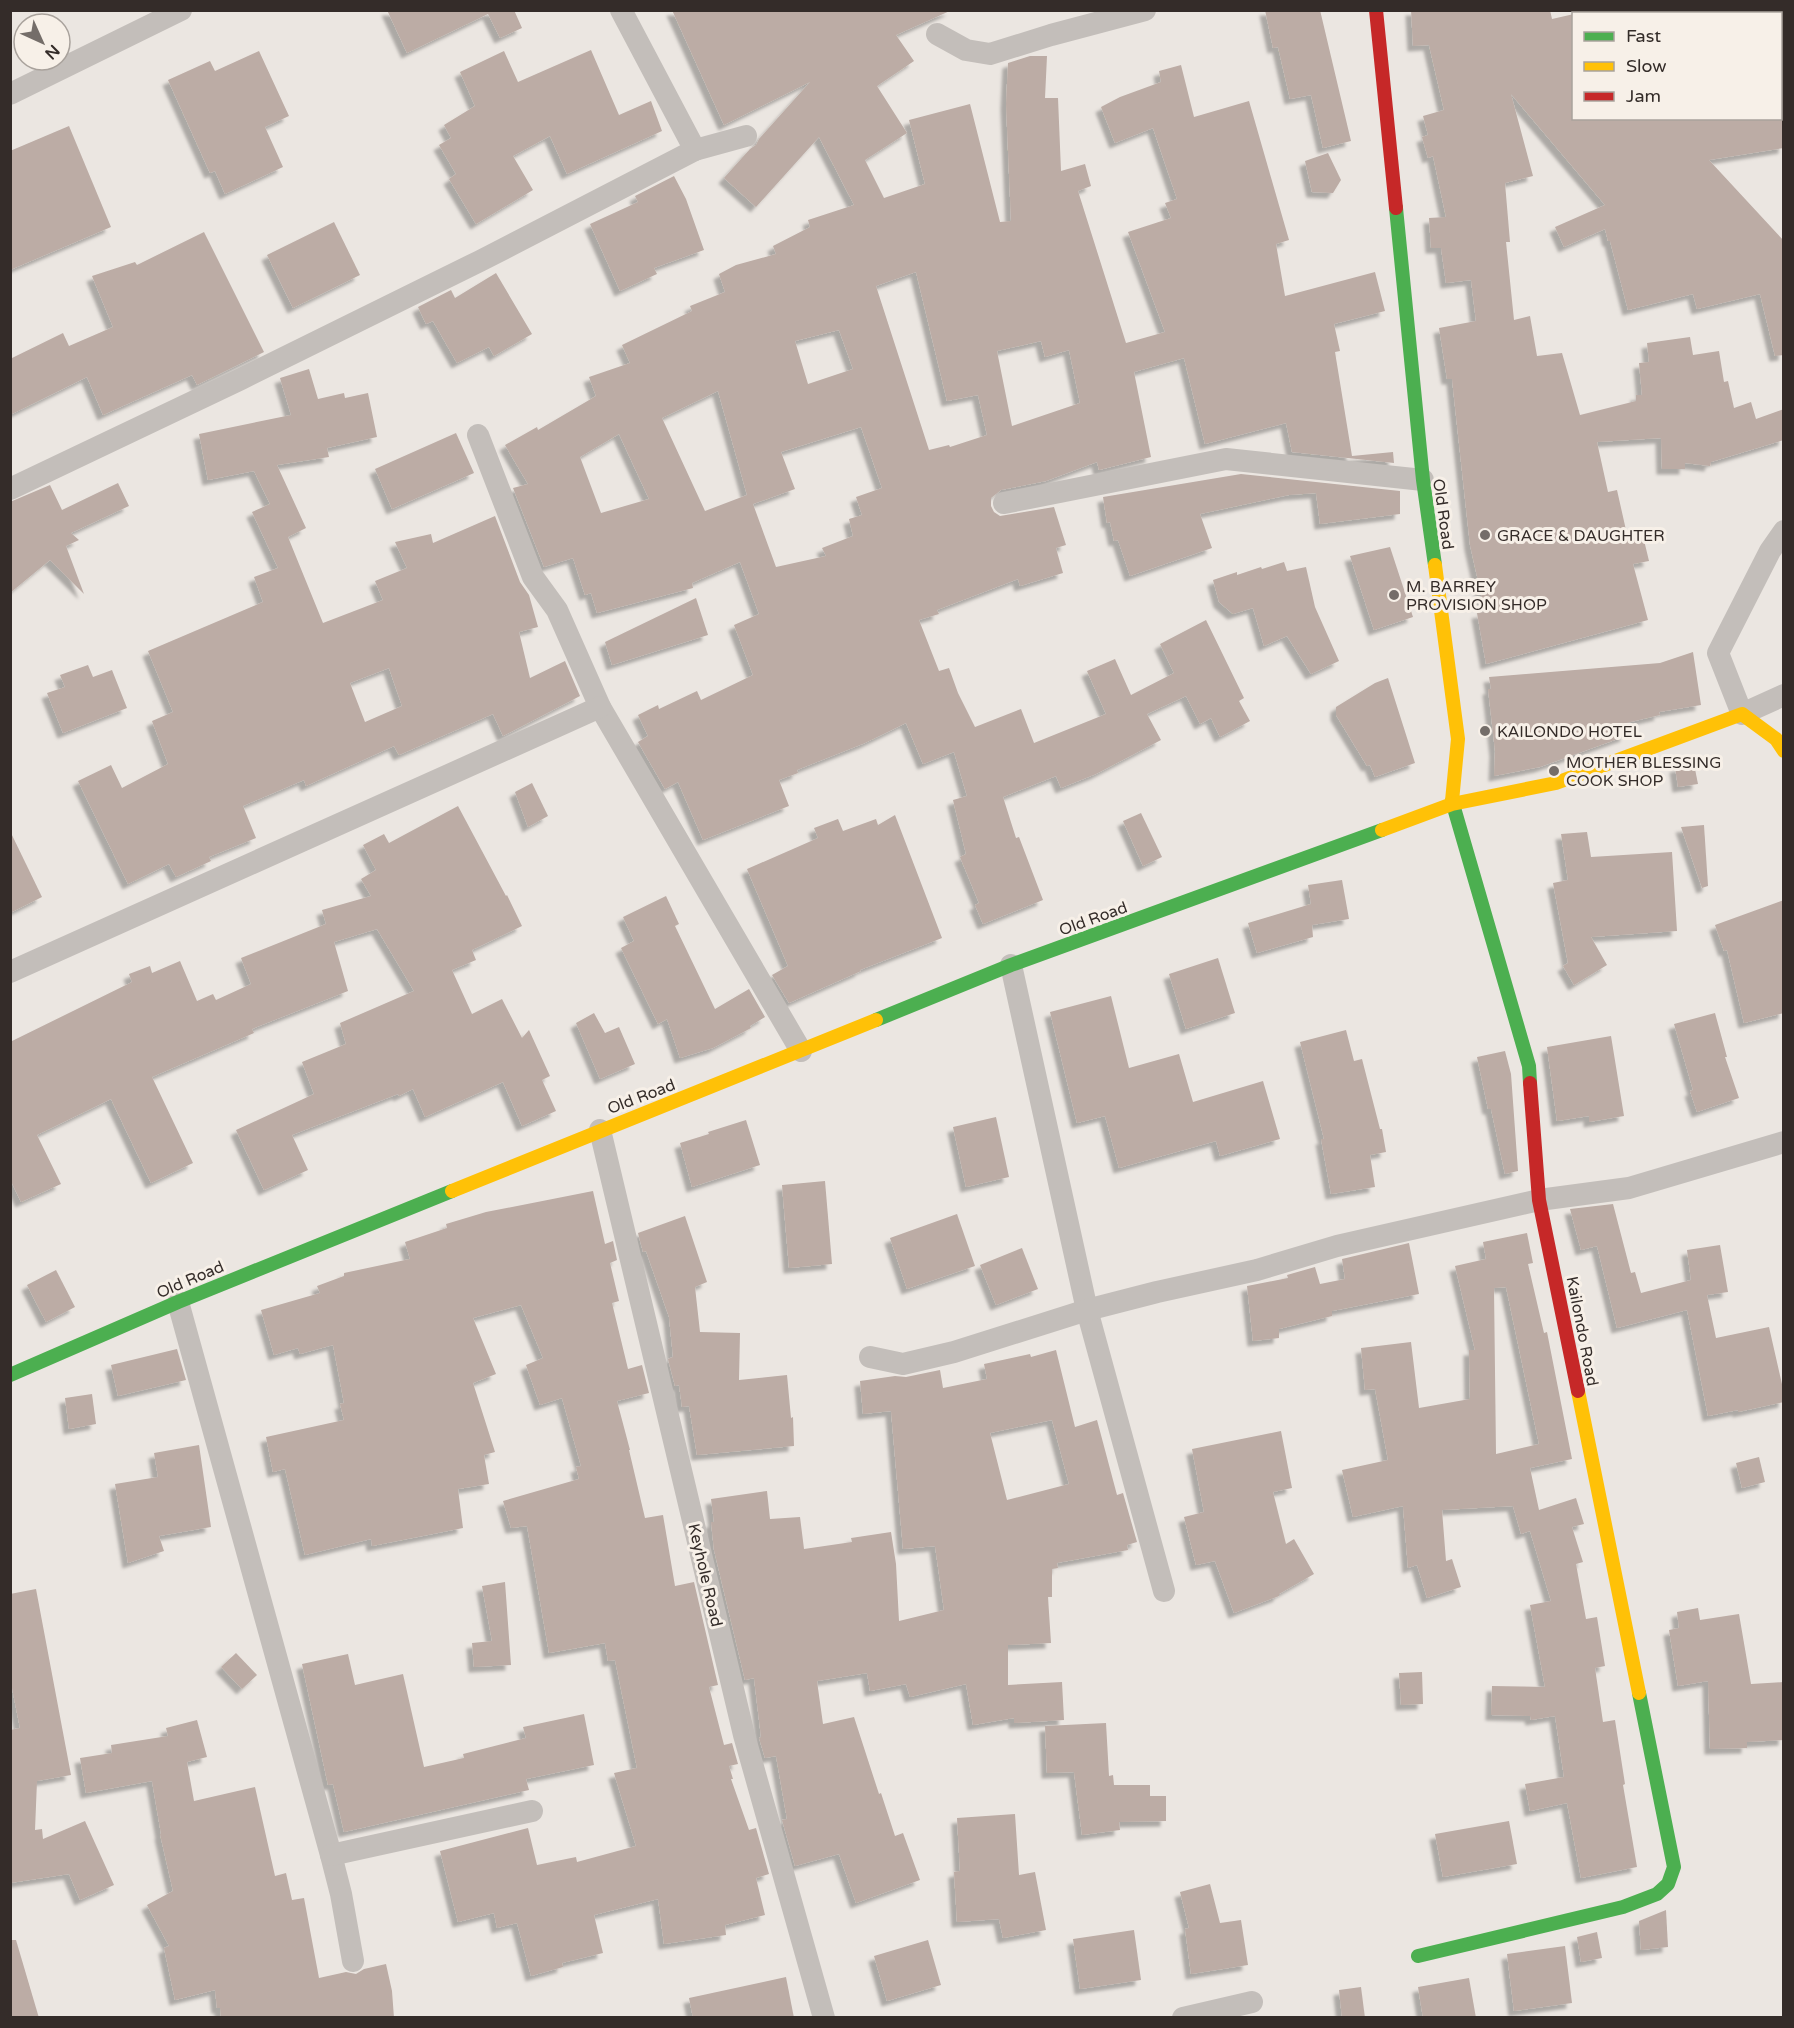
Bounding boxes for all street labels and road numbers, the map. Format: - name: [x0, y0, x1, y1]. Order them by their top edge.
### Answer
- street label: Old Road: [1428, 477, 1458, 551]
- street label: Old Road: [1056, 897, 1130, 941]
- street label: Old Road: [604, 1075, 678, 1119]
- street label: Old Road: [154, 1257, 227, 1303]
- street label: Kailondo Road: [1562, 1275, 1602, 1388]
- street label: Keyhole Road: [683, 1522, 727, 1629]

